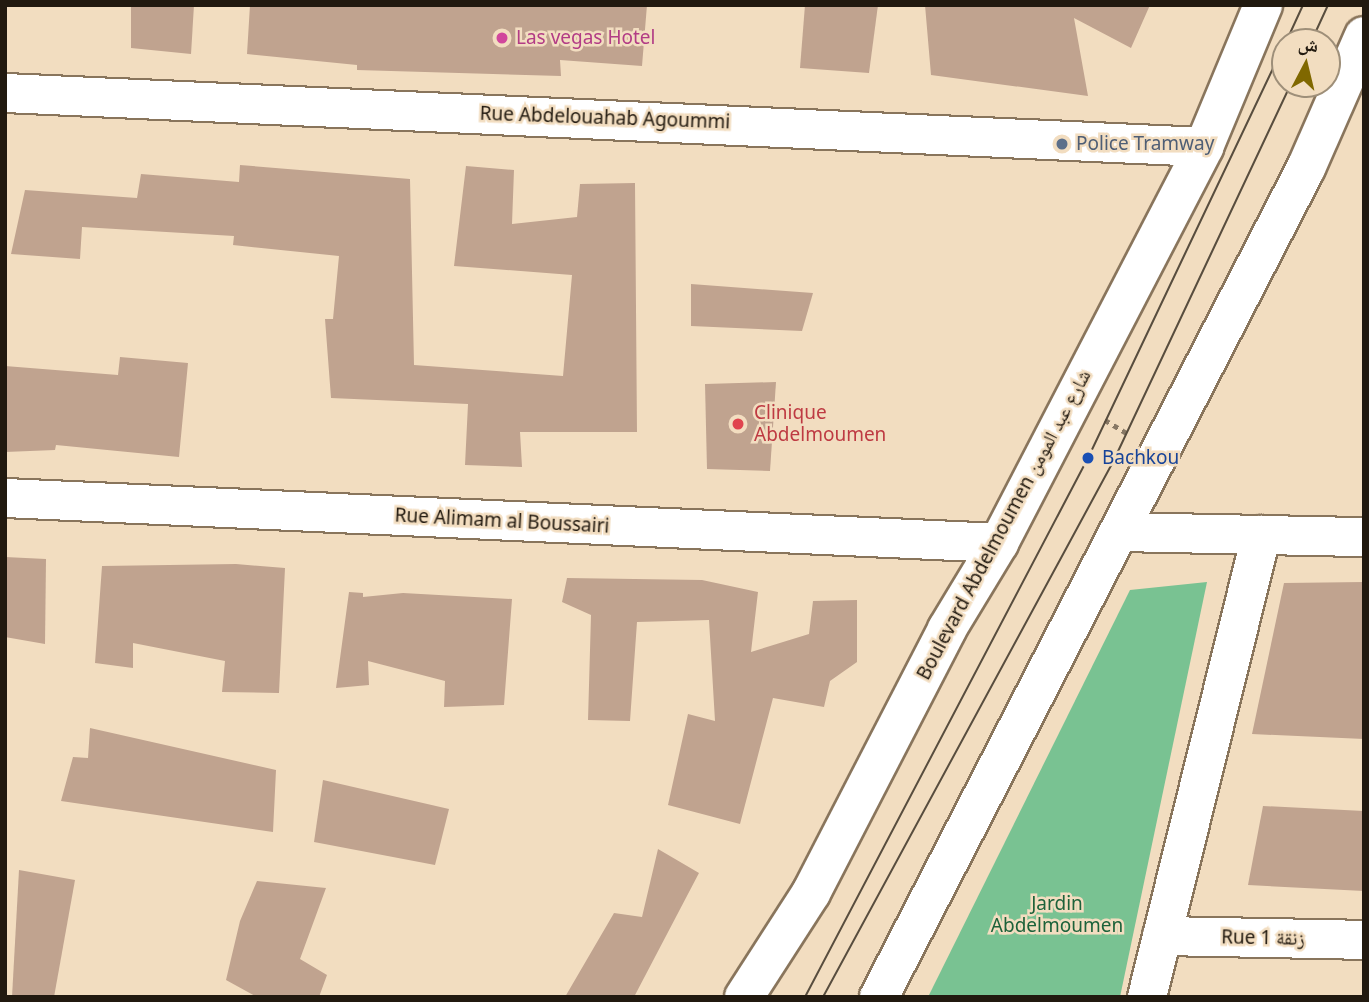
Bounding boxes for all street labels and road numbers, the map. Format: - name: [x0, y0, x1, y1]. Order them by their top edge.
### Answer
- street label: Rue Abdelouahab Agoummi: [479, 102, 731, 134]
- street label: Boulevard Abdelmoumen شارع عبد المومن: [912, 366, 1096, 684]
- street label: Rue Alimam al Boussairi: [394, 504, 610, 538]
- street label: Rue 1 زنقة: [1221, 926, 1305, 950]

